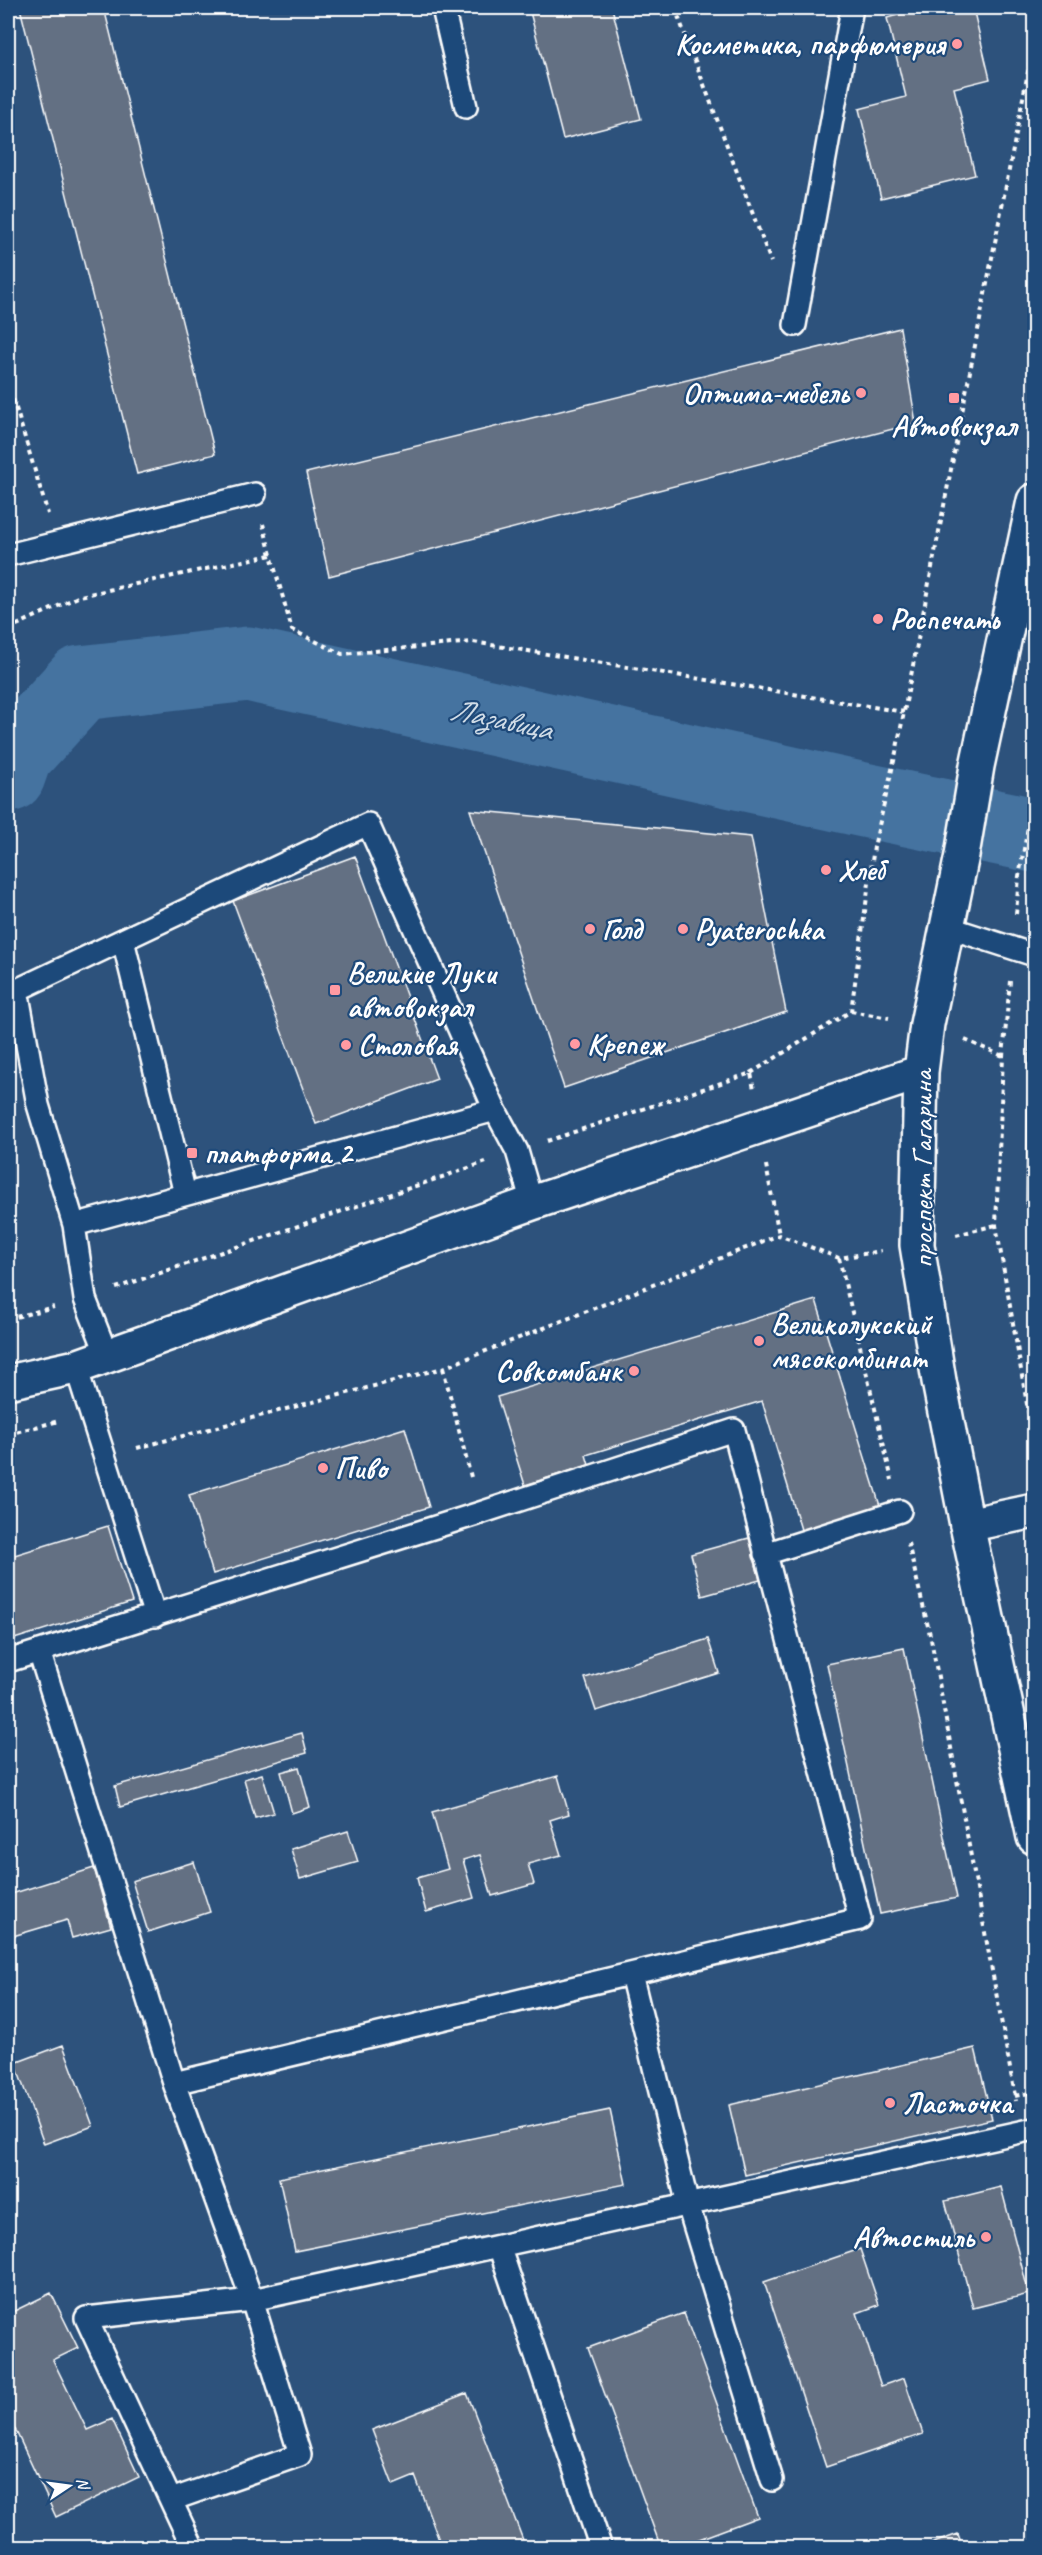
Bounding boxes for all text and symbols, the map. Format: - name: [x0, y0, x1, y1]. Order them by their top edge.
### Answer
- place label: Косметика, парфюмерия: [675, 25, 947, 63]
- marker: Косметика, парфюмерия: [950, 37, 964, 51]
- place label: Оптима-мебель: [683, 374, 851, 412]
- marker: Оптима-мебель: [854, 386, 868, 400]
- marker: Автовокзал: [947, 391, 961, 405]
- place label: Автовокзал: [891, 407, 1019, 446]
- place label: Роспечать: [890, 600, 1001, 638]
- marker: Роспечать: [871, 612, 885, 626]
- water label: Лазавица: [447, 688, 558, 750]
- place label: Хлеб: [838, 851, 889, 889]
- marker: Хлеб: [819, 863, 833, 877]
- place label: Голд: [602, 910, 645, 948]
- place label: Pyaterochka: [695, 910, 826, 948]
- marker: Голд: [583, 922, 597, 936]
- marker: Pyaterochka: [676, 922, 690, 936]
- place label: Великие Луки автовокзал: [347, 954, 498, 1027]
- marker: Великие Луки автовокзал: [328, 983, 342, 997]
- place label: Крепеж: [587, 1025, 667, 1063]
- place label: Столовая: [358, 1026, 459, 1064]
- marker: Крепеж: [568, 1037, 582, 1051]
- marker: Столовая: [339, 1038, 353, 1052]
- street label: проспект Гагарина: [903, 1067, 941, 1268]
- place label: платформа 2: [204, 1134, 354, 1172]
- marker: платформа 2: [185, 1146, 199, 1160]
- place label: Великолукский мясокомбинат: [771, 1305, 933, 1377]
- marker: Великолукский мясокомбинат: [752, 1334, 766, 1348]
- place label: Совкомбанк: [495, 1352, 623, 1390]
- marker: Совкомбанк: [627, 1364, 641, 1378]
- place label: Пиво: [335, 1449, 390, 1487]
- marker: Пиво: [316, 1461, 330, 1475]
- place label: Ласточка: [902, 2084, 1015, 2122]
- marker: Ласточка: [883, 2096, 897, 2110]
- place label: Автостиль: [853, 2218, 976, 2256]
- marker: Автостиль: [979, 2230, 993, 2244]
- north arrow: [39, 2456, 99, 2516]
- text: N: [72, 2476, 94, 2493]

